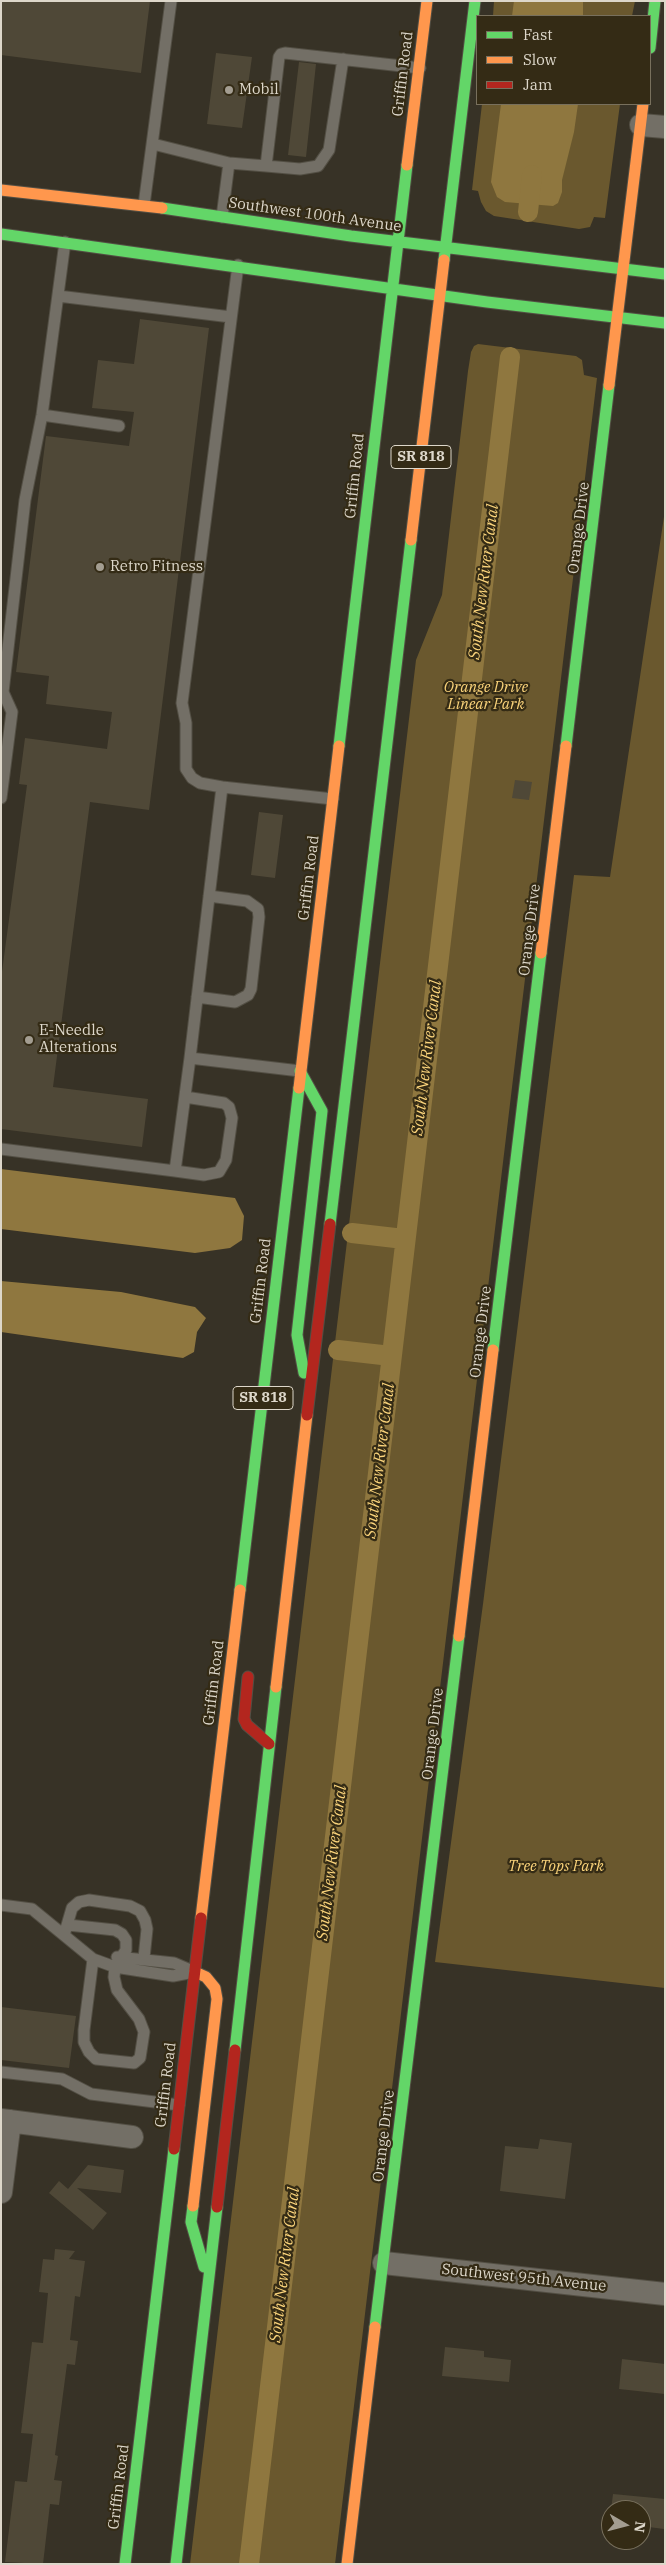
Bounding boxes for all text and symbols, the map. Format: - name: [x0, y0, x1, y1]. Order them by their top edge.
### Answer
- legend: [476, 15, 651, 105]
- text: Fast: [523, 25, 553, 44]
- street label: Griffin Road: [389, 30, 417, 118]
- text: Slow: [523, 50, 556, 69]
- text: Jam: [523, 75, 552, 94]
- place label: Mobil: [239, 81, 279, 99]
- marker: Mobil: [223, 84, 235, 96]
- street label: Southwest 100th Avenue: [227, 194, 403, 236]
- street label: Griffin Road: [342, 432, 368, 520]
- road number: SR 818: [391, 446, 451, 468]
- street label: Orange Drive: [564, 481, 594, 575]
- water label: South New River Canal: [465, 503, 503, 661]
- place label: Retro Fitness: [110, 558, 203, 576]
- marker: Retro Fitness: [94, 561, 106, 573]
- park label: Orange Drive Linear Park: [444, 679, 528, 714]
- street label: Griffin Road: [295, 834, 323, 922]
- street label: Orange Drive: [515, 883, 545, 977]
- water label: South New River Canal: [408, 979, 446, 1137]
- place label: E-Needle Alterations: [39, 1022, 117, 1057]
- marker: E-Needle Alterations: [23, 1034, 35, 1046]
- street label: Griffin Road: [247, 1237, 275, 1325]
- street label: Orange Drive: [466, 1285, 496, 1379]
- water label: South New River Canal: [361, 1382, 399, 1540]
- road number: SR 818: [233, 1386, 293, 1410]
- street label: Griffin Road: [200, 1639, 228, 1727]
- street label: Orange Drive: [418, 1687, 448, 1781]
- water label: South New River Canal: [313, 1784, 351, 1942]
- park label: Tree Tops Park: [508, 1858, 604, 1876]
- street label: Griffin Road: [152, 2041, 180, 2129]
- street label: Orange Drive: [369, 2089, 399, 2183]
- water label: South New River Canal: [266, 2186, 304, 2344]
- street label: Southwest 95th Avenue: [441, 2260, 607, 2296]
- street label: Griffin Road: [105, 2443, 133, 2531]
- north arrow: [601, 2500, 651, 2550]
- text: N: [630, 2520, 650, 2534]

